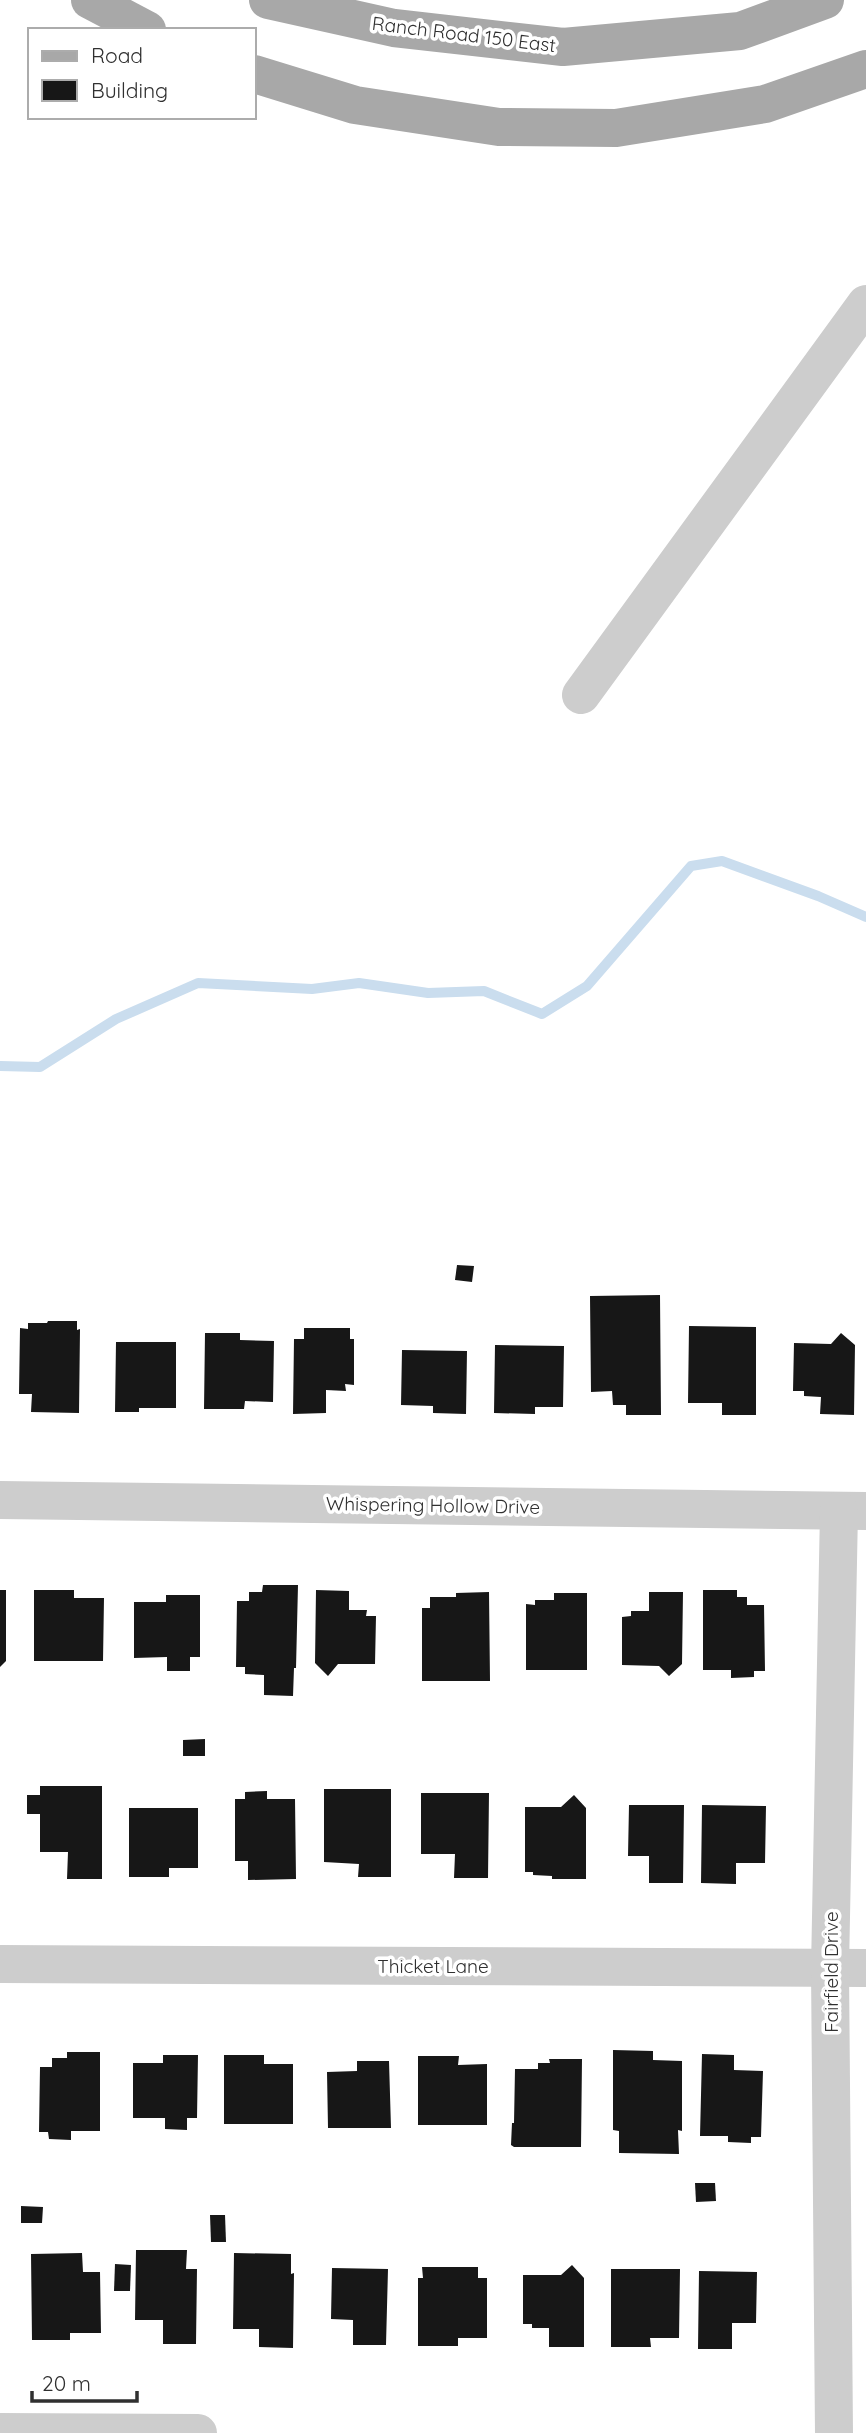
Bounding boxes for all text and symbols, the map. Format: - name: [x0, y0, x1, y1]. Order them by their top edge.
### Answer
- street label: Ranch Road 150 East: [371, 11, 557, 57]
- legend: [28, 28, 256, 119]
- text: Road: [91, 42, 143, 68]
- text: Building: [91, 77, 168, 103]
- street label: Whispering Hollow Drive: [326, 1491, 540, 1519]
- street label: Fairfield Drive: [819, 1911, 843, 2033]
- street label: Thicket Lane: [377, 1954, 489, 1978]
- scale bar: [32, 2360, 136, 2404]
- text: 20 m: [42, 2370, 91, 2396]

